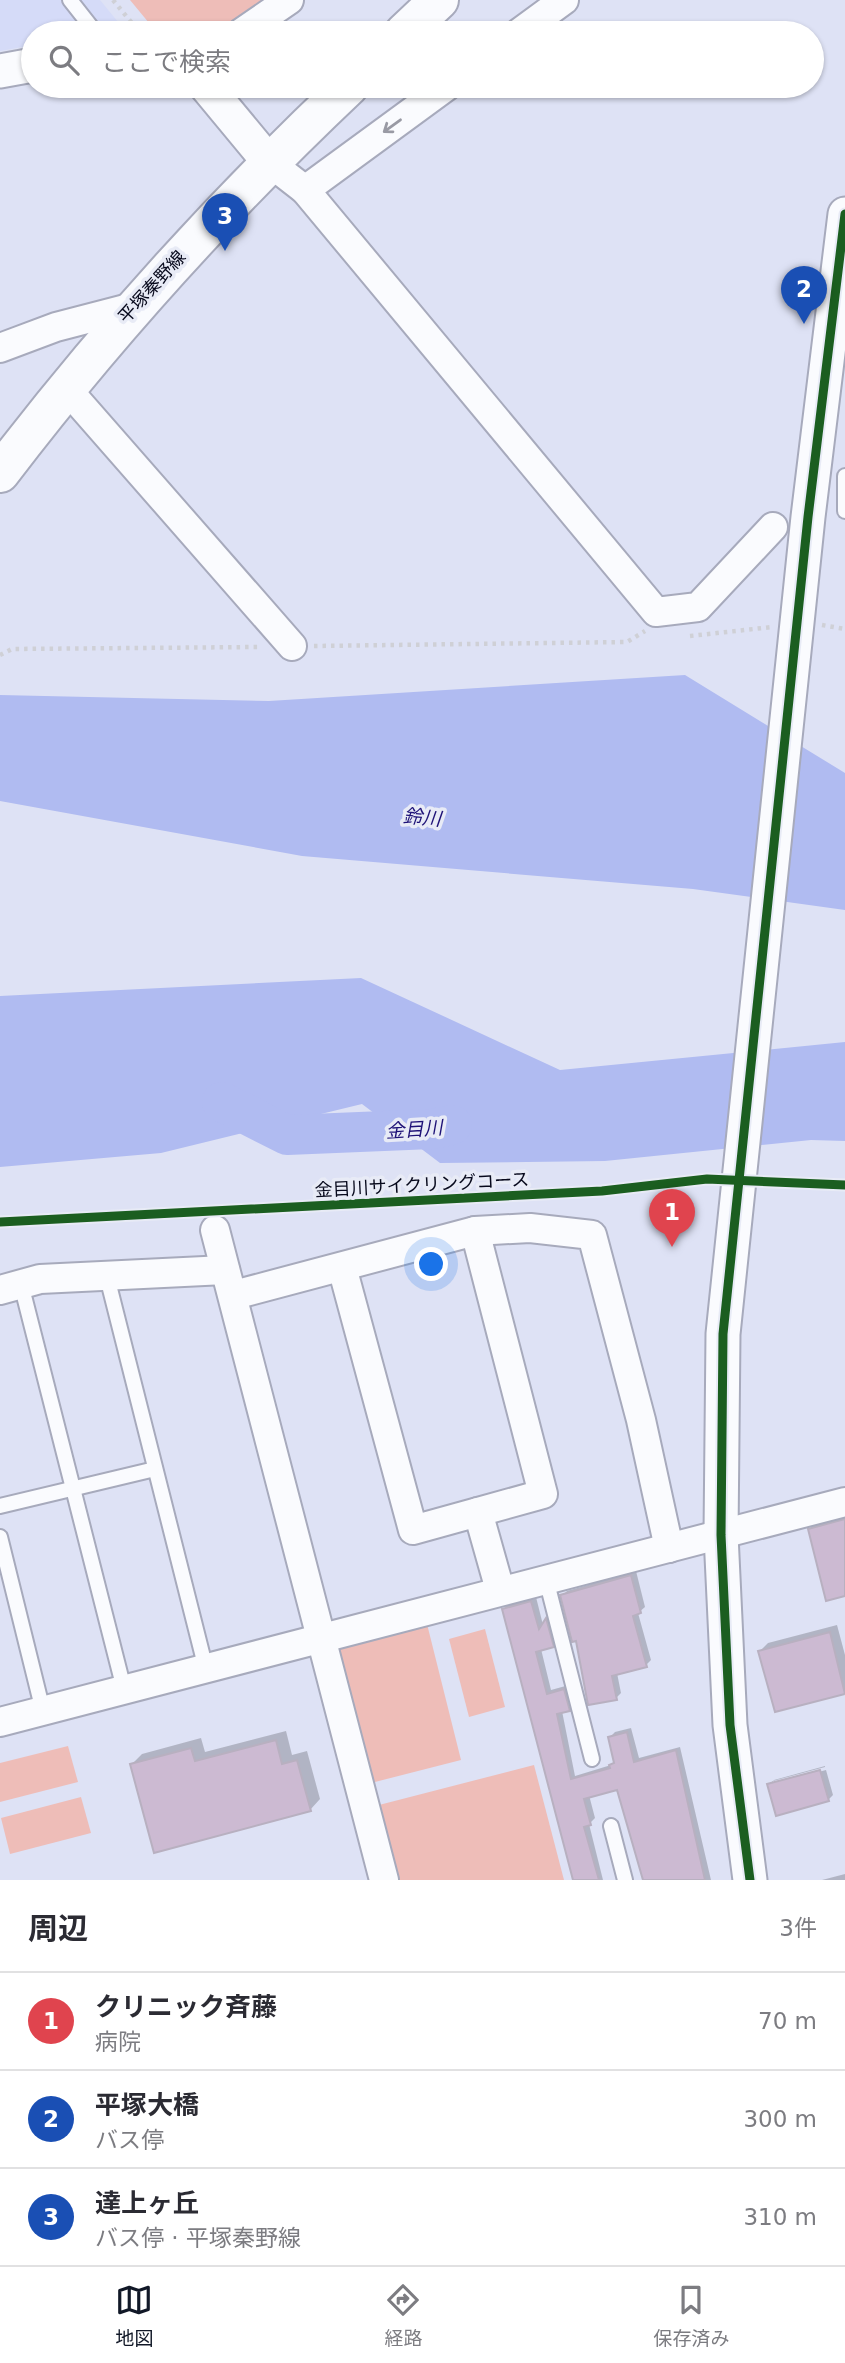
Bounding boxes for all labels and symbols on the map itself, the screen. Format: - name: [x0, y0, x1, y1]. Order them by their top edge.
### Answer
- one-way arrow: [383, 119, 402, 133]
- pin: 3: [202, 193, 248, 251]
- street label: 平塚秦野線: [114, 246, 190, 327]
- pin: 2: [781, 266, 827, 324]
- water label: 鈴川: [402, 804, 444, 830]
- water label: 金目川: [385, 1116, 445, 1142]
- street label: 金目川サイクリングコース: [314, 1168, 530, 1201]
- pin: 1: [649, 1189, 695, 1247]
- your location: [414, 1247, 448, 1281]

